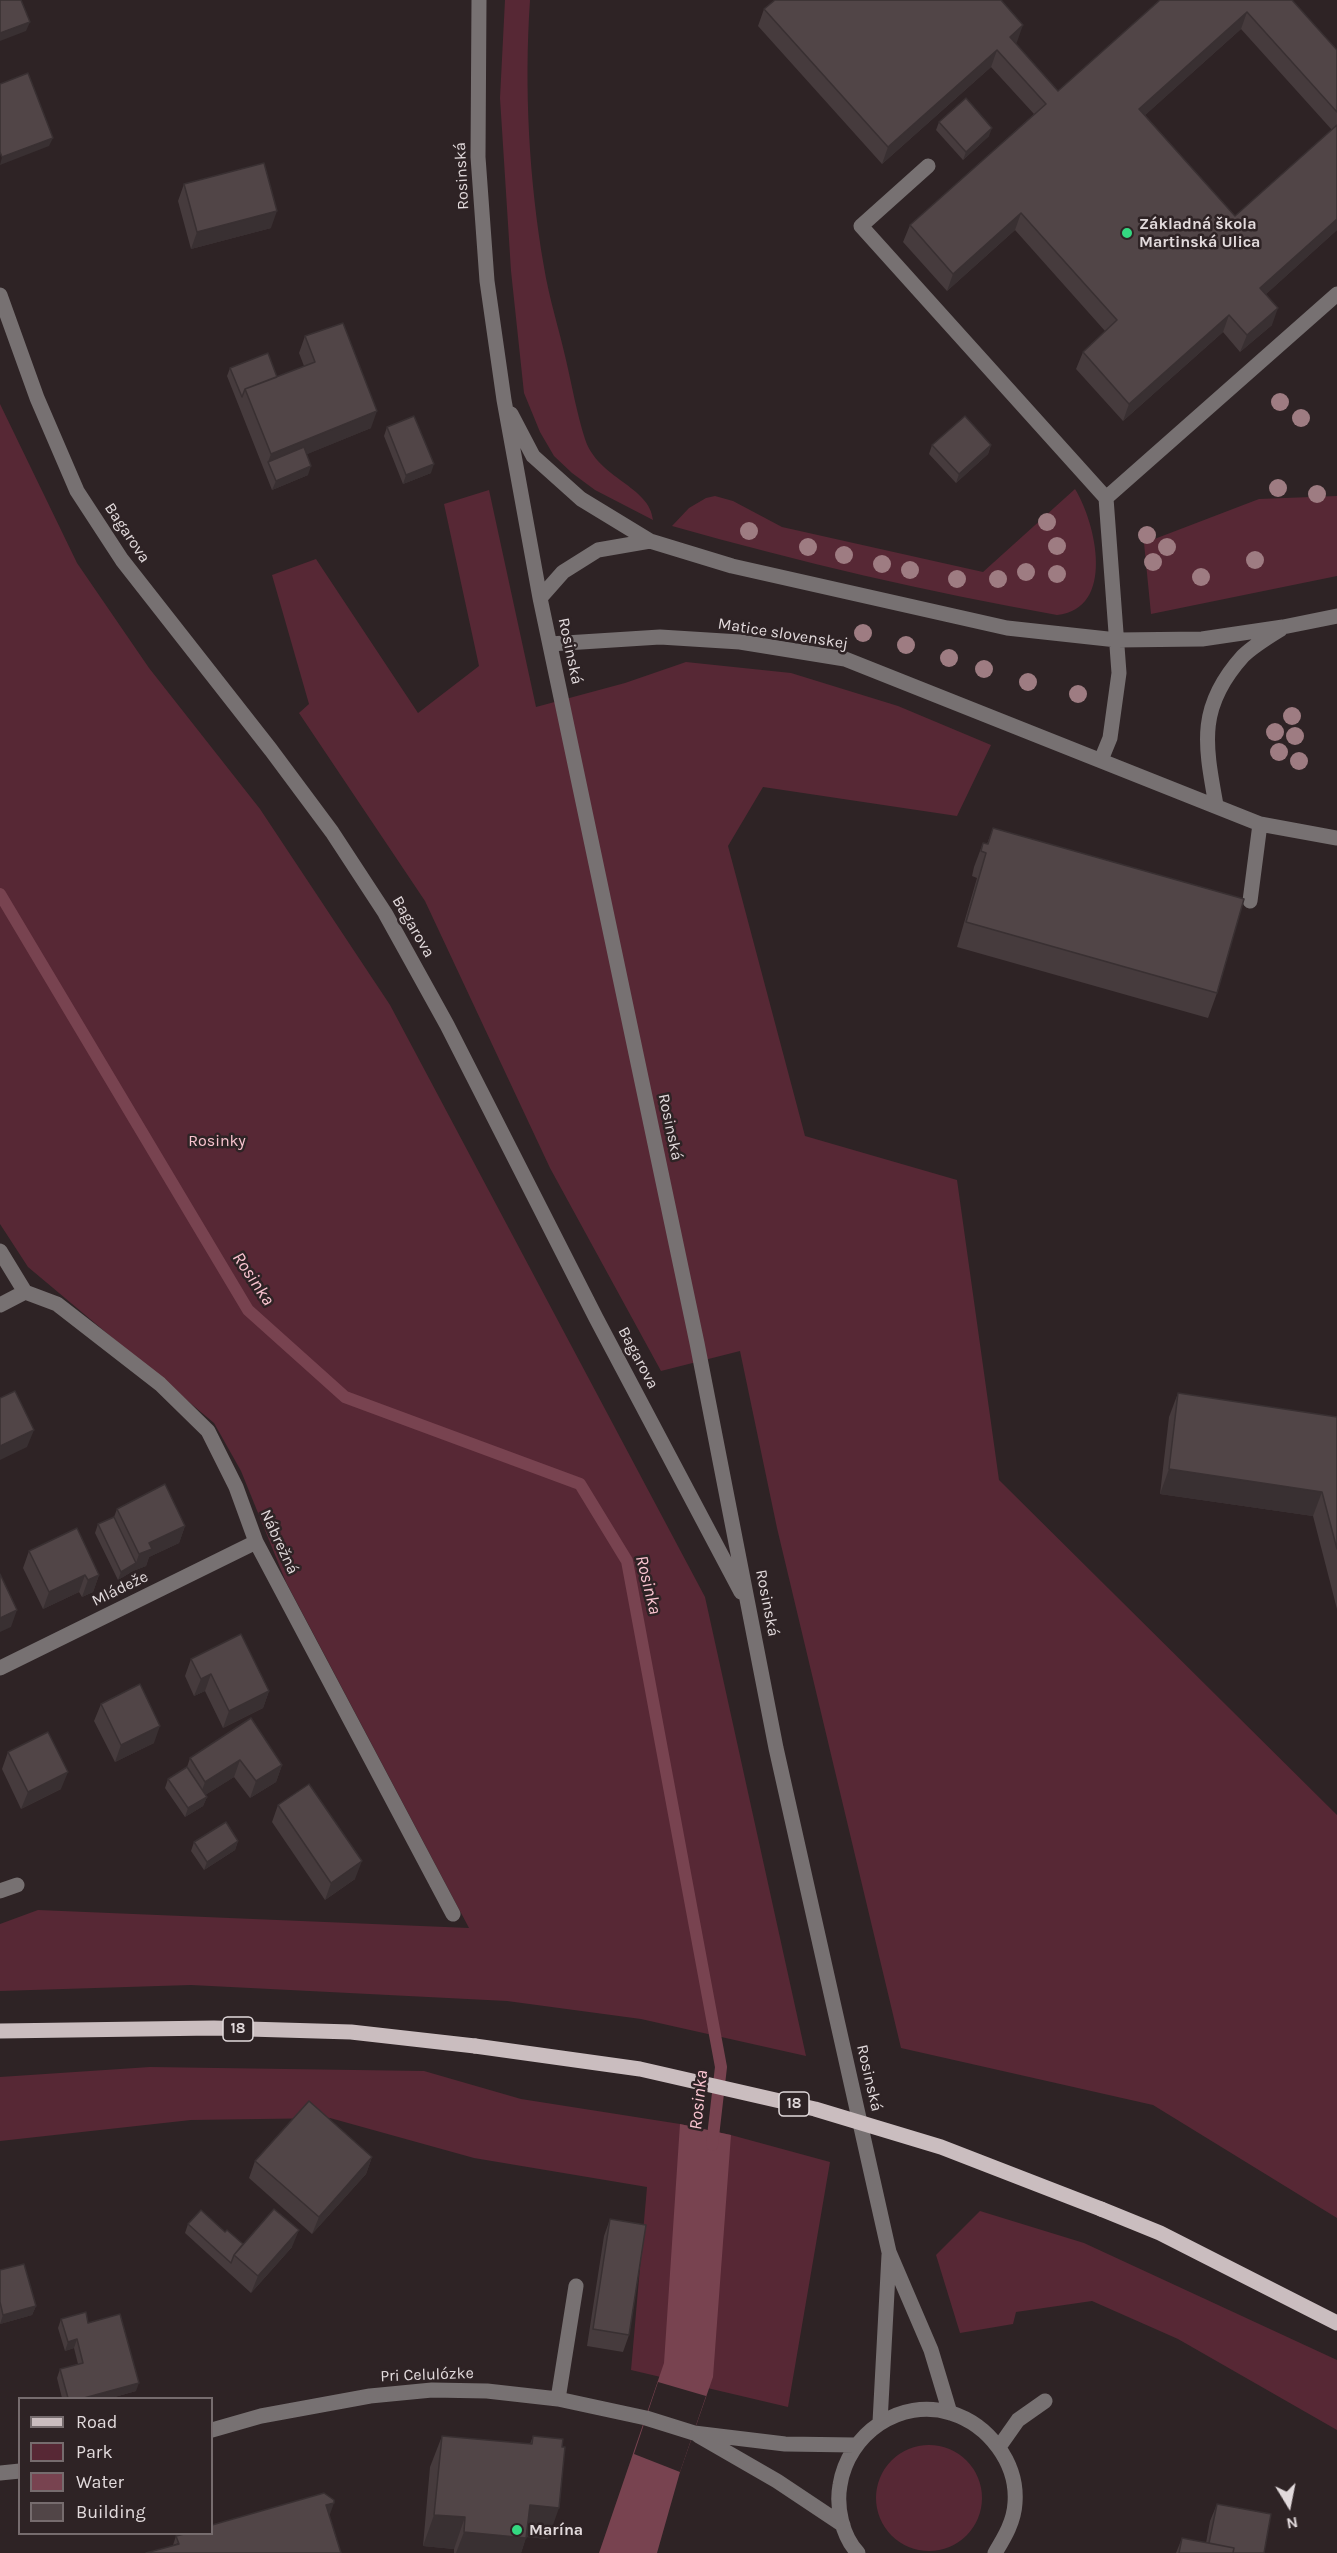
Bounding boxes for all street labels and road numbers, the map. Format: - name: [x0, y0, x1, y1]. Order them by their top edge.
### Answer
- street label: Rosinská: [451, 142, 473, 210]
- street label: Bagarova: [100, 499, 154, 567]
- street label: Matice slovenskej: [717, 614, 849, 654]
- street label: Rosinská: [554, 616, 586, 686]
- street label: Bagarova: [388, 893, 438, 961]
- street label: Rosinská: [654, 1092, 686, 1162]
- street label: Bagarova: [614, 1323, 662, 1393]
- street label: Nábrežná: [256, 1507, 302, 1577]
- street label: Mládeže: [89, 1567, 151, 1611]
- street label: Rosinská: [751, 1568, 783, 1638]
- road number: 18: [223, 2017, 253, 2041]
- street label: Rosinská: [852, 2043, 886, 2113]
- road number: 18: [779, 2092, 809, 2116]
- street label: Pri Celulózke: [380, 2364, 474, 2386]

